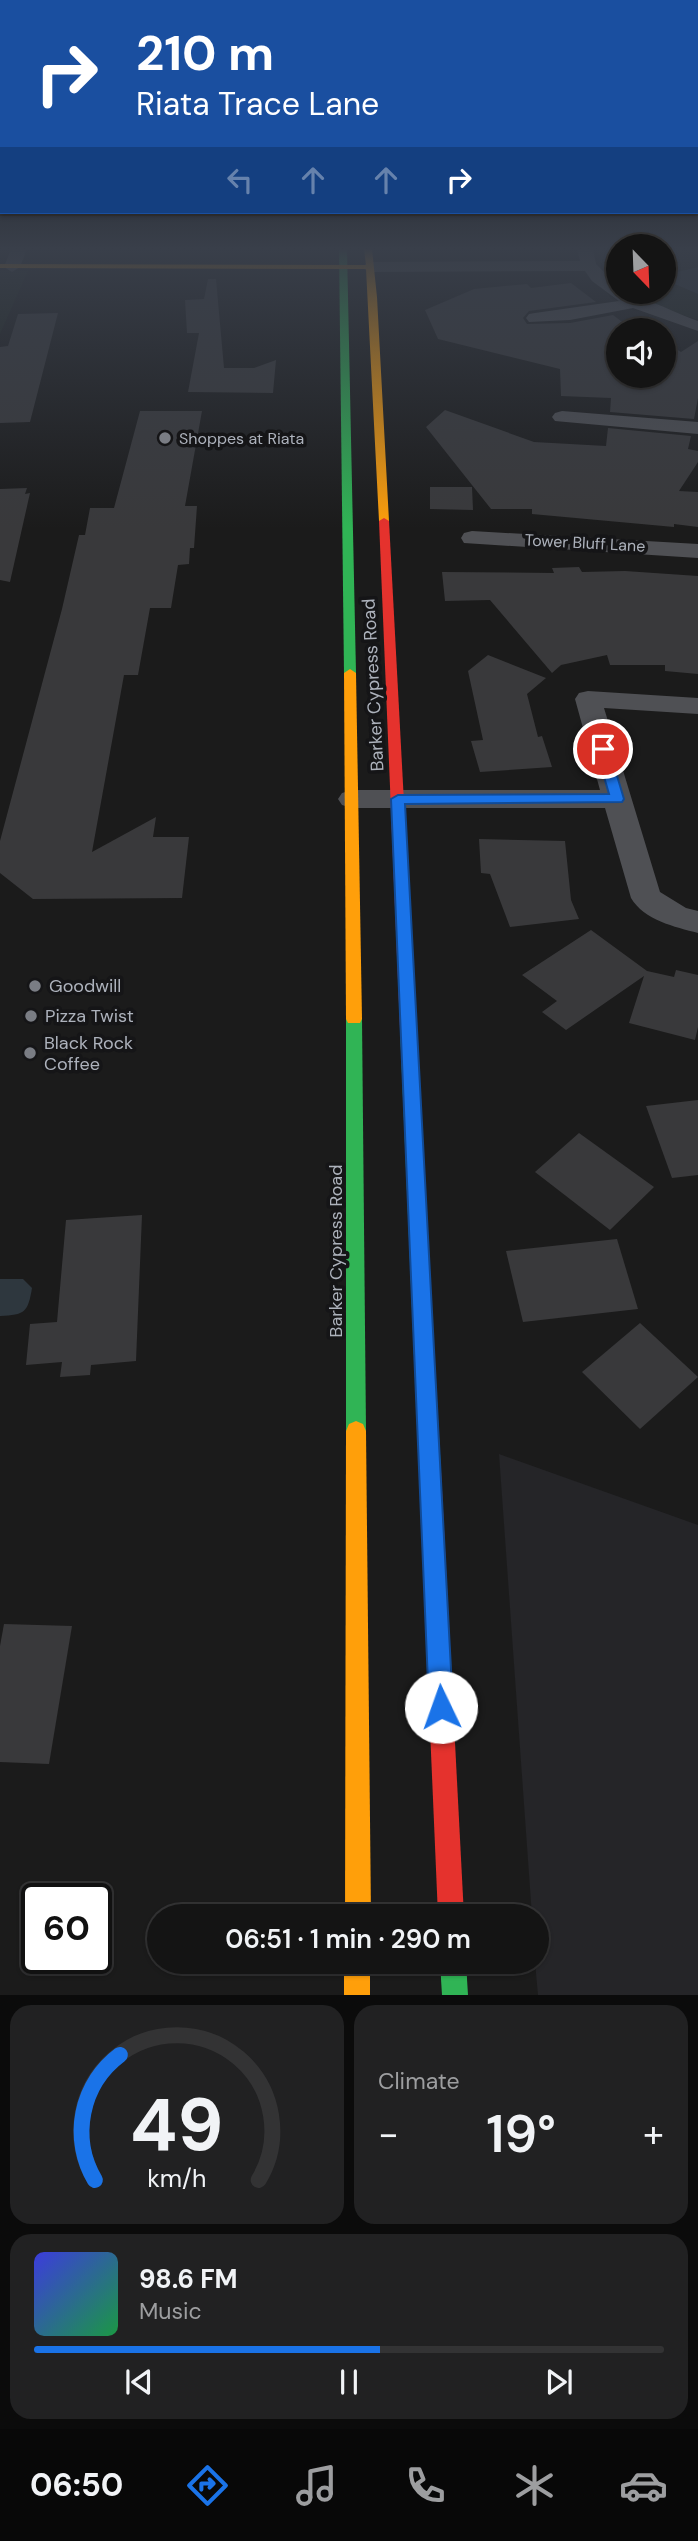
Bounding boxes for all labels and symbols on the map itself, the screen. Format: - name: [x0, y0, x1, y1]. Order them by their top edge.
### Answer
- north arrow: [606, 234, 676, 304]
- place label: Shoppes at Riata: [179, 428, 304, 449]
- marker: Shoppes at Riata: [157, 430, 173, 446]
- street label: Tower Bluff Lane: [524, 529, 646, 557]
- street label: Barker Cypress Road: [356, 598, 390, 772]
- pin: [573, 719, 633, 779]
- place label: Goodwill: [49, 974, 121, 998]
- marker: Goodwill: [27, 978, 43, 994]
- place label: Pizza Twist: [45, 1004, 134, 1028]
- marker: Pizza Twist: [23, 1008, 39, 1024]
- place label: Black Rock Coffee: [44, 1031, 133, 1076]
- marker: Black Rock Coffee: [22, 1045, 38, 1061]
- street label: Barker Cypress Road: [324, 1165, 348, 1337]
- position arrow: [404, 1670, 478, 1744]
- speed limit sign: 60: [21, 1883, 112, 1974]

